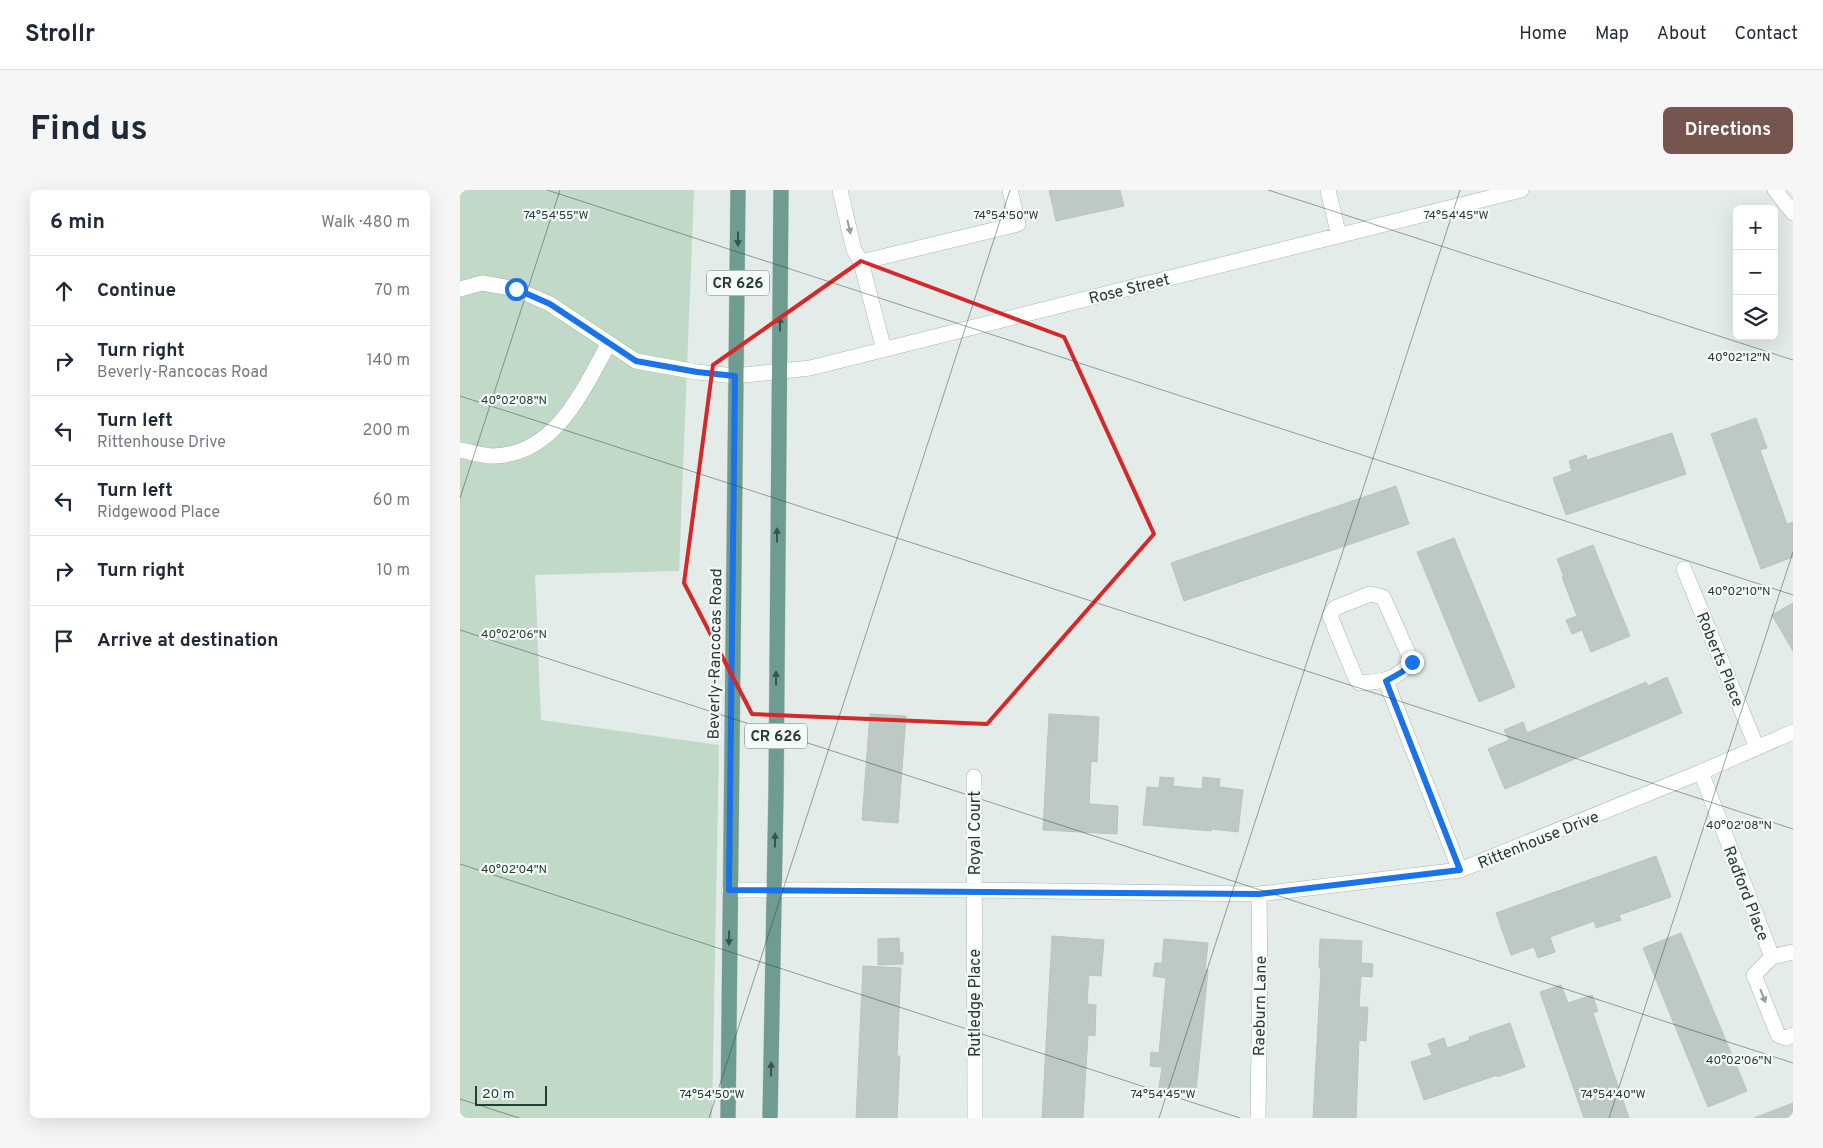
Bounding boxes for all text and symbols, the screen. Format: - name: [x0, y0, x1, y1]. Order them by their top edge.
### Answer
- text: Strollr: [25, 20, 95, 50]
- text: Home: [1519, 23, 1567, 46]
- text: Map: [1595, 23, 1629, 46]
- text: About: [1657, 23, 1706, 46]
- text: Contact: [1734, 23, 1798, 46]
- button: Directions: [1663, 107, 1793, 154]
- text: Find us: [30, 108, 148, 152]
- map controls: [1733, 205, 1778, 340]
- button: +: [1733, 205, 1778, 250]
- text: 74°54'55"W: [524, 208, 588, 224]
- text: 74°54'50"W: [973, 208, 1039, 224]
- text: 74°54'45"W: [1424, 208, 1488, 224]
- text: 6 min: [50, 209, 105, 236]
- text: Walk · 480 m: [321, 213, 410, 233]
- one-way arrow: [845, 219, 853, 234]
- one-way arrow: [734, 231, 742, 247]
- button: −: [1733, 250, 1778, 295]
- road number: CR 626: [707, 270, 769, 296]
- street label: Rose Street: [1087, 270, 1172, 310]
- icon: ahead: [50, 277, 78, 305]
- route start: [505, 278, 528, 301]
- text: Continue: [97, 279, 176, 303]
- text: 70 m: [375, 281, 410, 301]
- button: layers: [1733, 295, 1778, 340]
- one-way arrow: [776, 316, 784, 332]
- text: Turn right: [97, 339, 185, 363]
- icon: right: [50, 347, 78, 375]
- text: 40°02'12"N: [1708, 350, 1770, 366]
- text: 140 m: [367, 351, 410, 371]
- text: Beverly-Rancocas Road: [97, 363, 268, 383]
- text: 40°02'08"N: [481, 393, 547, 409]
- text: Turn left: [97, 409, 173, 433]
- icon: left: [50, 417, 78, 445]
- text: 200 m: [362, 421, 410, 441]
- text: Rittenhouse Drive: [97, 433, 226, 453]
- text: Turn left: [97, 479, 173, 503]
- icon: left: [50, 487, 78, 515]
- text: 60 m: [373, 491, 410, 511]
- text: Ridgewood Place: [97, 503, 220, 523]
- one-way arrow: [773, 527, 781, 543]
- icon: right: [50, 557, 78, 585]
- text: Turn right: [97, 559, 185, 583]
- text: 10 m: [376, 561, 410, 581]
- street label: Beverly-Rancocas Road: [705, 568, 727, 740]
- text: 40°02'10"N: [1707, 584, 1771, 600]
- street label: Roberts Place: [1691, 609, 1747, 710]
- icon: arrive: [50, 627, 78, 655]
- text: 40°02'06"N: [481, 627, 547, 643]
- text: Arrive at destination: [97, 629, 278, 653]
- route end: [1401, 651, 1424, 674]
- one-way arrow: [772, 670, 780, 686]
- road number: CR 626: [745, 724, 807, 748]
- street label: Royal Court: [966, 791, 986, 875]
- street label: Rittenhouse Drive: [1475, 807, 1602, 874]
- text: 40°02'08"N: [1706, 818, 1772, 834]
- one-way arrow: [771, 832, 779, 848]
- street label: Radford Place: [1718, 843, 1772, 944]
- text: 40°02'04"N: [481, 862, 547, 878]
- one-way arrow: [725, 931, 733, 947]
- street label: Rutledge Place: [966, 949, 986, 1057]
- street label: Raeburn Lane: [1250, 956, 1272, 1056]
- one-way arrow: [1759, 989, 1767, 1004]
- text: 40°02'06"N: [1706, 1053, 1772, 1069]
- one-way arrow: [767, 1061, 775, 1077]
- scale bar: [475, 1083, 548, 1106]
- text: 20 m: [482, 1086, 515, 1103]
- text: 74°54'50"W: [679, 1087, 745, 1103]
- text: 74°54'45"W: [1131, 1087, 1195, 1103]
- text: 74°54'40"W: [1580, 1087, 1646, 1103]

